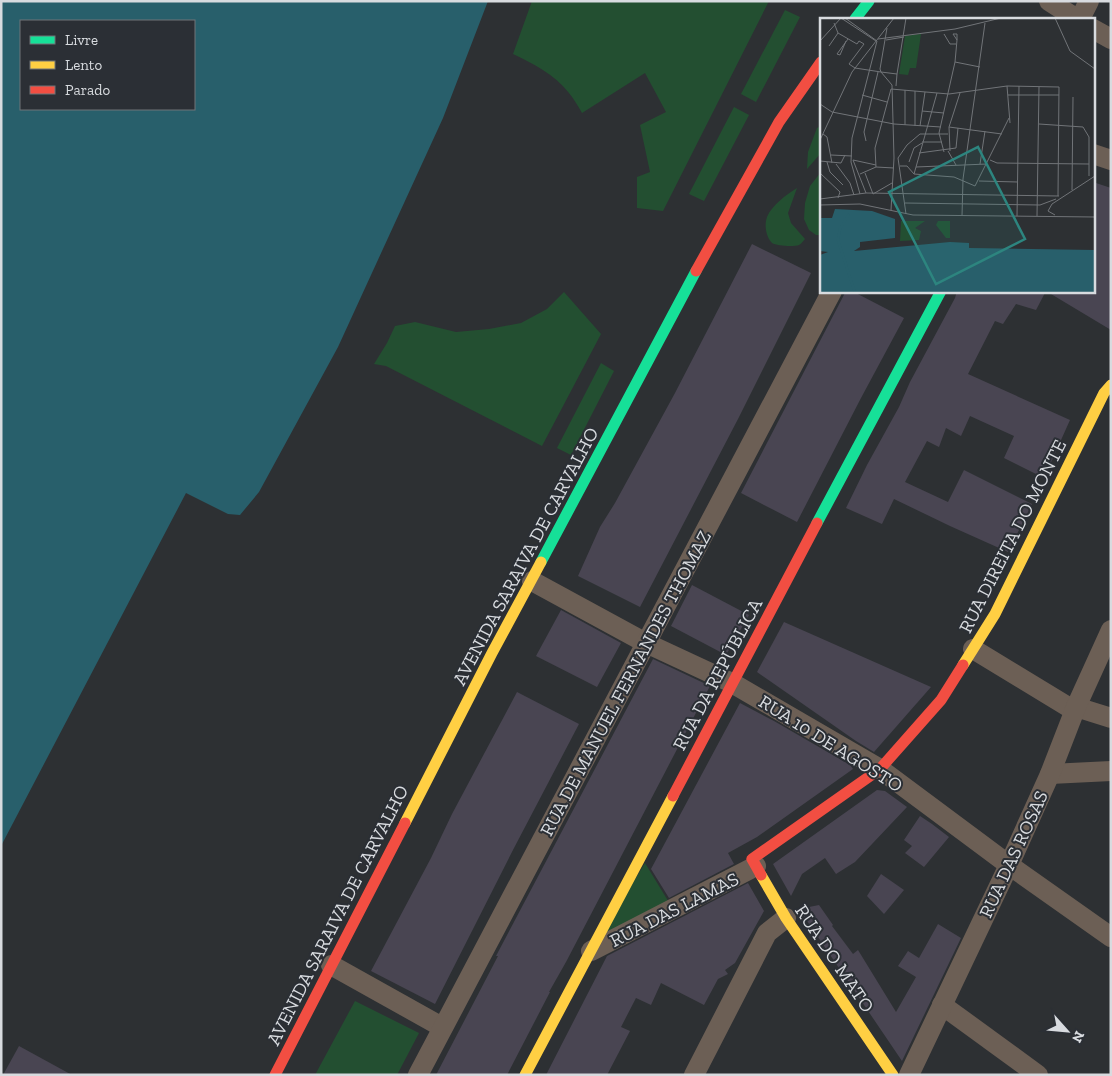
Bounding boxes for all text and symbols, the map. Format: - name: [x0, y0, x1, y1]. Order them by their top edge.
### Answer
- inset map: [820, 18, 1094, 292]
- legend: [20, 20, 195, 110]
- text: Livre: [65, 31, 98, 49]
- text: Lento: [65, 56, 102, 74]
- text: Parado: [65, 81, 111, 99]
- street label: AVENIDA SARAIVA DE CARVALHO: [447, 423, 603, 689]
- street label: RUA DIREITA DO MONTE: [954, 436, 1071, 637]
- street label: RUA DE MANUEL FERNANDES THOMAZ: [535, 527, 716, 840]
- street label: RUA DA REPÚBLICA: [668, 594, 768, 754]
- street label: RUA 10 DE AGOSTO: [754, 690, 907, 797]
- street label: AVENIDA SARAIVA DE CARVALHO: [262, 781, 413, 1049]
- street label: RUA DAS ROSAS: [974, 787, 1053, 921]
- street label: RUA DAS LAMAS: [606, 867, 743, 952]
- street label: RUA DO MATO: [790, 900, 879, 1017]
- north arrow: [1042, 1006, 1092, 1056]
- text: N: [1068, 1028, 1088, 1046]

